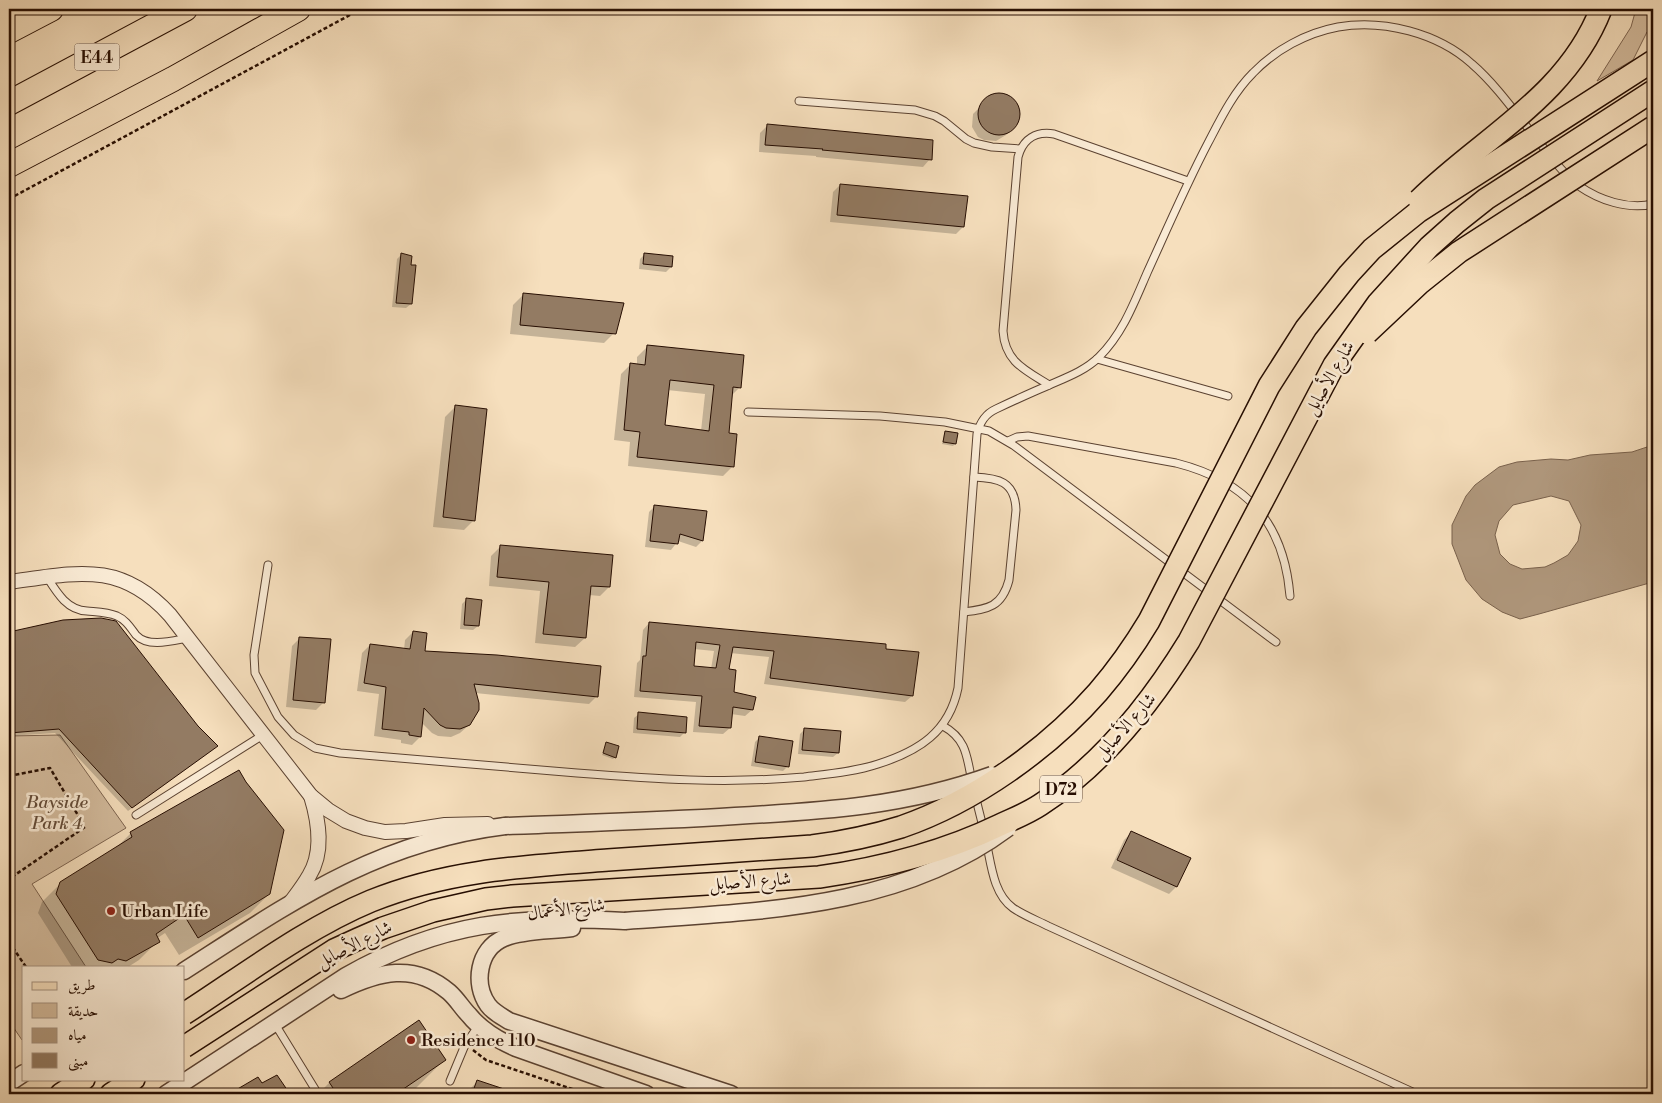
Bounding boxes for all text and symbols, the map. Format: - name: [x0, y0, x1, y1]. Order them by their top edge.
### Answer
- road number: E44: [74, 44, 120, 70]
- street label: شارع الأصايل: [1297, 336, 1363, 421]
- street label: شارع الأصايل: [1088, 687, 1164, 767]
- road number: D72: [1040, 776, 1082, 802]
- park label: Bayside Park 4: [25, 791, 89, 835]
- street label: شارع الأصايل: [708, 865, 792, 899]
- street label: شارع الأعمال: [526, 891, 607, 929]
- place label: Urban Life: [121, 900, 208, 923]
- marker: Urban Life: [105, 905, 117, 917]
- street label: شارع الأصايل: [312, 914, 397, 976]
- legend: [22, 966, 185, 1080]
- text: طريق: [68, 976, 95, 995]
- text: حديقة: [68, 1002, 98, 1021]
- text: مياه: [68, 1026, 86, 1045]
- place label: Residence 110: [421, 1029, 536, 1052]
- marker: Residence 110: [405, 1034, 417, 1046]
- text: مبنى: [68, 1052, 88, 1072]

